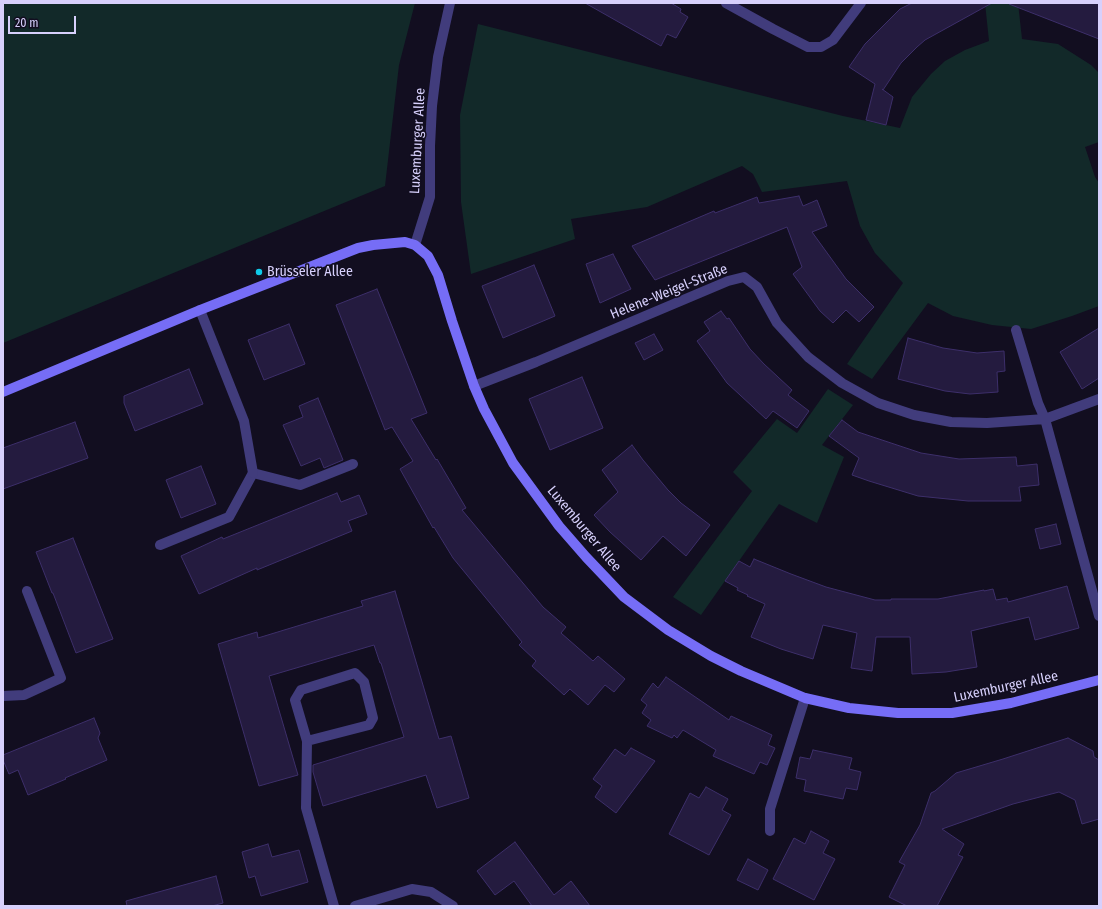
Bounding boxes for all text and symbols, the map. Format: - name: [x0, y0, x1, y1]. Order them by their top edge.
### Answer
- scale bar: [10, 8, 78, 34]
- text: 20 m: [15, 16, 39, 30]
- street label: Luxemburger Allee: [407, 87, 429, 195]
- street label: Helene-Weigel-Straße: [608, 261, 730, 323]
- place label: Brüsseler Allee: [267, 264, 353, 280]
- marker: Brüsseler Allee: [254, 267, 264, 277]
- street label: Luxemburger Allee: [543, 483, 625, 575]
- street label: Luxemburger Allee: [952, 668, 1060, 706]

